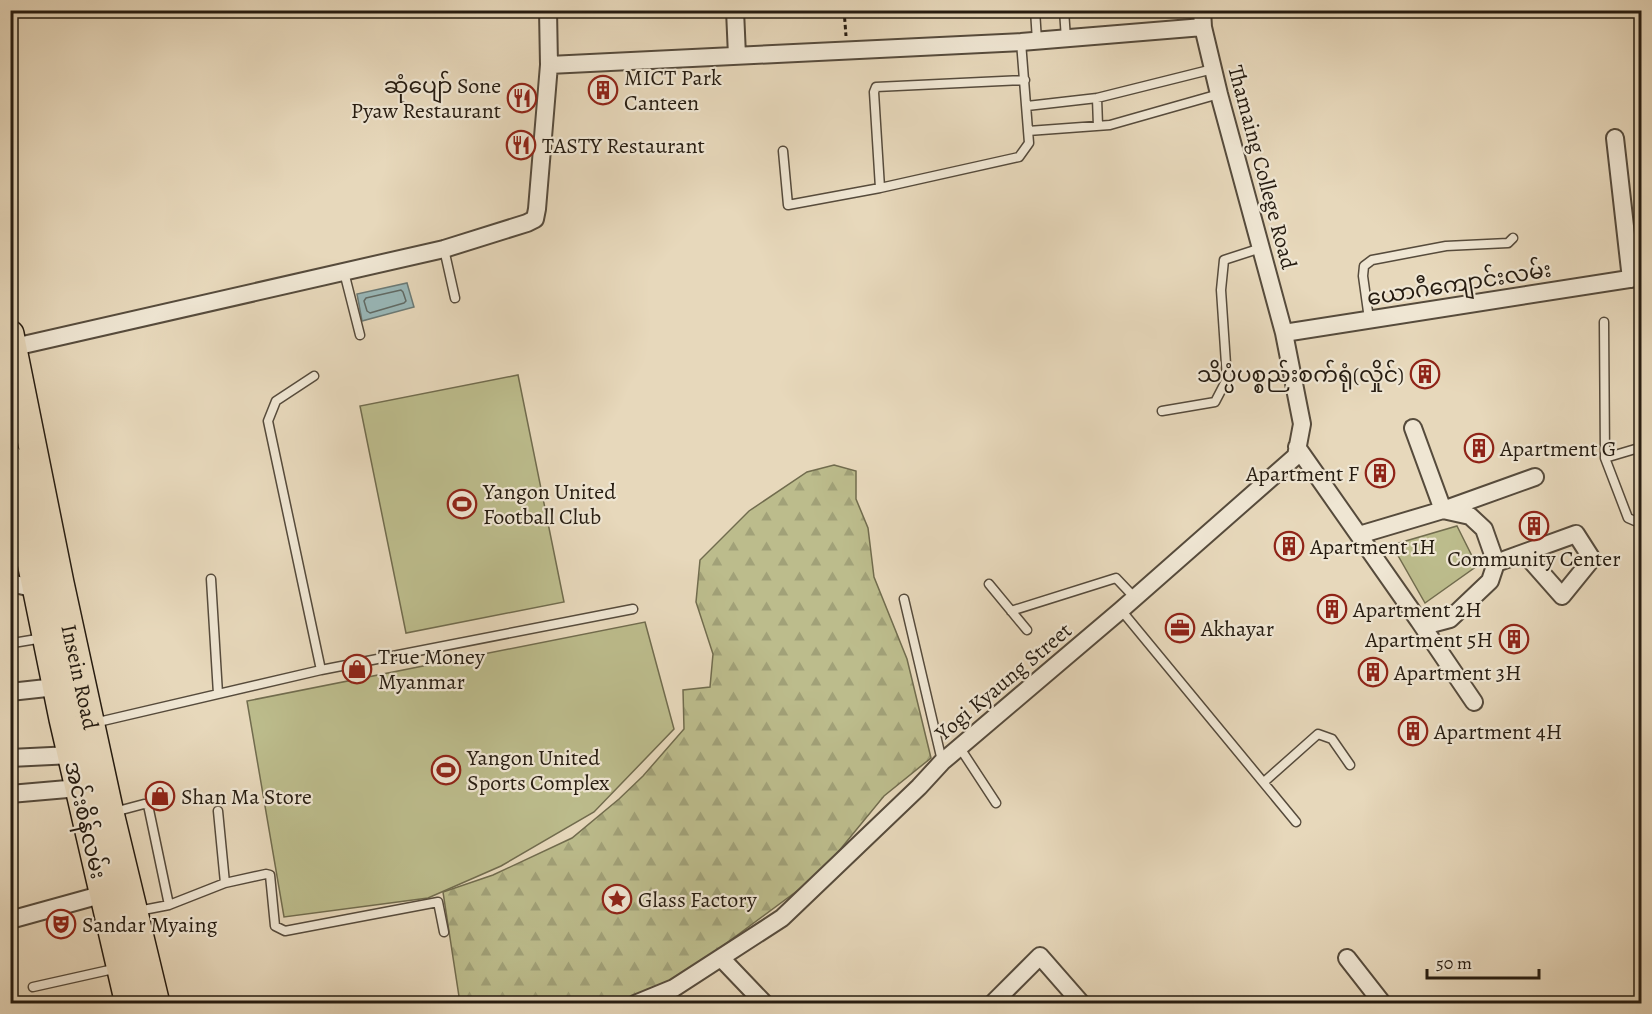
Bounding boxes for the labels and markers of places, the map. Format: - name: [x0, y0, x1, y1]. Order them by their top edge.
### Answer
- place label: MICT Park Canteen: [624, 63, 722, 118]
- place label: ဆုံပျော် Sone Pyaw Restaurant: [351, 70, 501, 126]
- building icon: MICT Park Canteen: [587, 74, 619, 106]
- restaurant icon: ဆုံပျော် Sone Pyaw Restaurant: [506, 82, 538, 114]
- restaurant icon: TASTY Restaurant: [505, 129, 537, 161]
- place label: TASTY Restaurant: [542, 131, 705, 161]
- building icon: သိပ္ပံပစ္စည်းစက်ရုံ(လှိုင်): [1409, 358, 1441, 390]
- place label: သိပ္ပံပစ္စည်းစက်ရုံ(လှိုင်): [1197, 359, 1404, 393]
- building icon: Apartment G: [1463, 432, 1495, 464]
- place label: Apartment G: [1499, 434, 1616, 464]
- building icon: Apartment F: [1364, 457, 1396, 489]
- place label: Apartment F: [1245, 459, 1359, 489]
- place label: Yangon United Football Club: [482, 477, 616, 532]
- sports icon: Yangon United Football Club: [446, 488, 478, 520]
- building icon: Community Center: [1518, 510, 1550, 542]
- building icon: Apartment 1H: [1273, 530, 1305, 562]
- place label: Apartment 1H: [1309, 532, 1436, 562]
- place label: Community Center: [1447, 544, 1621, 574]
- building icon: Apartment 2H: [1316, 593, 1348, 625]
- place label: Apartment 2H: [1352, 595, 1482, 625]
- office icon: Akhayar: [1164, 612, 1196, 644]
- place label: Akhayar: [1200, 614, 1274, 644]
- building icon: Apartment 5H: [1498, 623, 1530, 655]
- place label: Apartment 5H: [1364, 625, 1493, 655]
- place label: True Money Myanmar: [378, 642, 485, 697]
- shop icon: True Money Myanmar: [341, 653, 373, 685]
- building icon: Apartment 3H: [1357, 656, 1389, 688]
- place label: Apartment 3H: [1393, 658, 1522, 688]
- building icon: Apartment 4H: [1397, 715, 1429, 747]
- place label: Apartment 4H: [1433, 717, 1562, 747]
- place label: Yangon United Sports Complex: [466, 743, 610, 798]
- sports icon: Yangon United Sports Complex: [430, 754, 462, 786]
- shop icon: Shan Ma Store: [144, 780, 176, 812]
- place label: Shan Ma Store: [181, 782, 312, 812]
- place icon: Glass Factory: [601, 883, 633, 915]
- place label: Glass Factory: [638, 885, 757, 915]
- theatre icon: Sandar Myaing: [45, 908, 77, 940]
- place label: Sandar Myaing: [82, 910, 218, 940]

